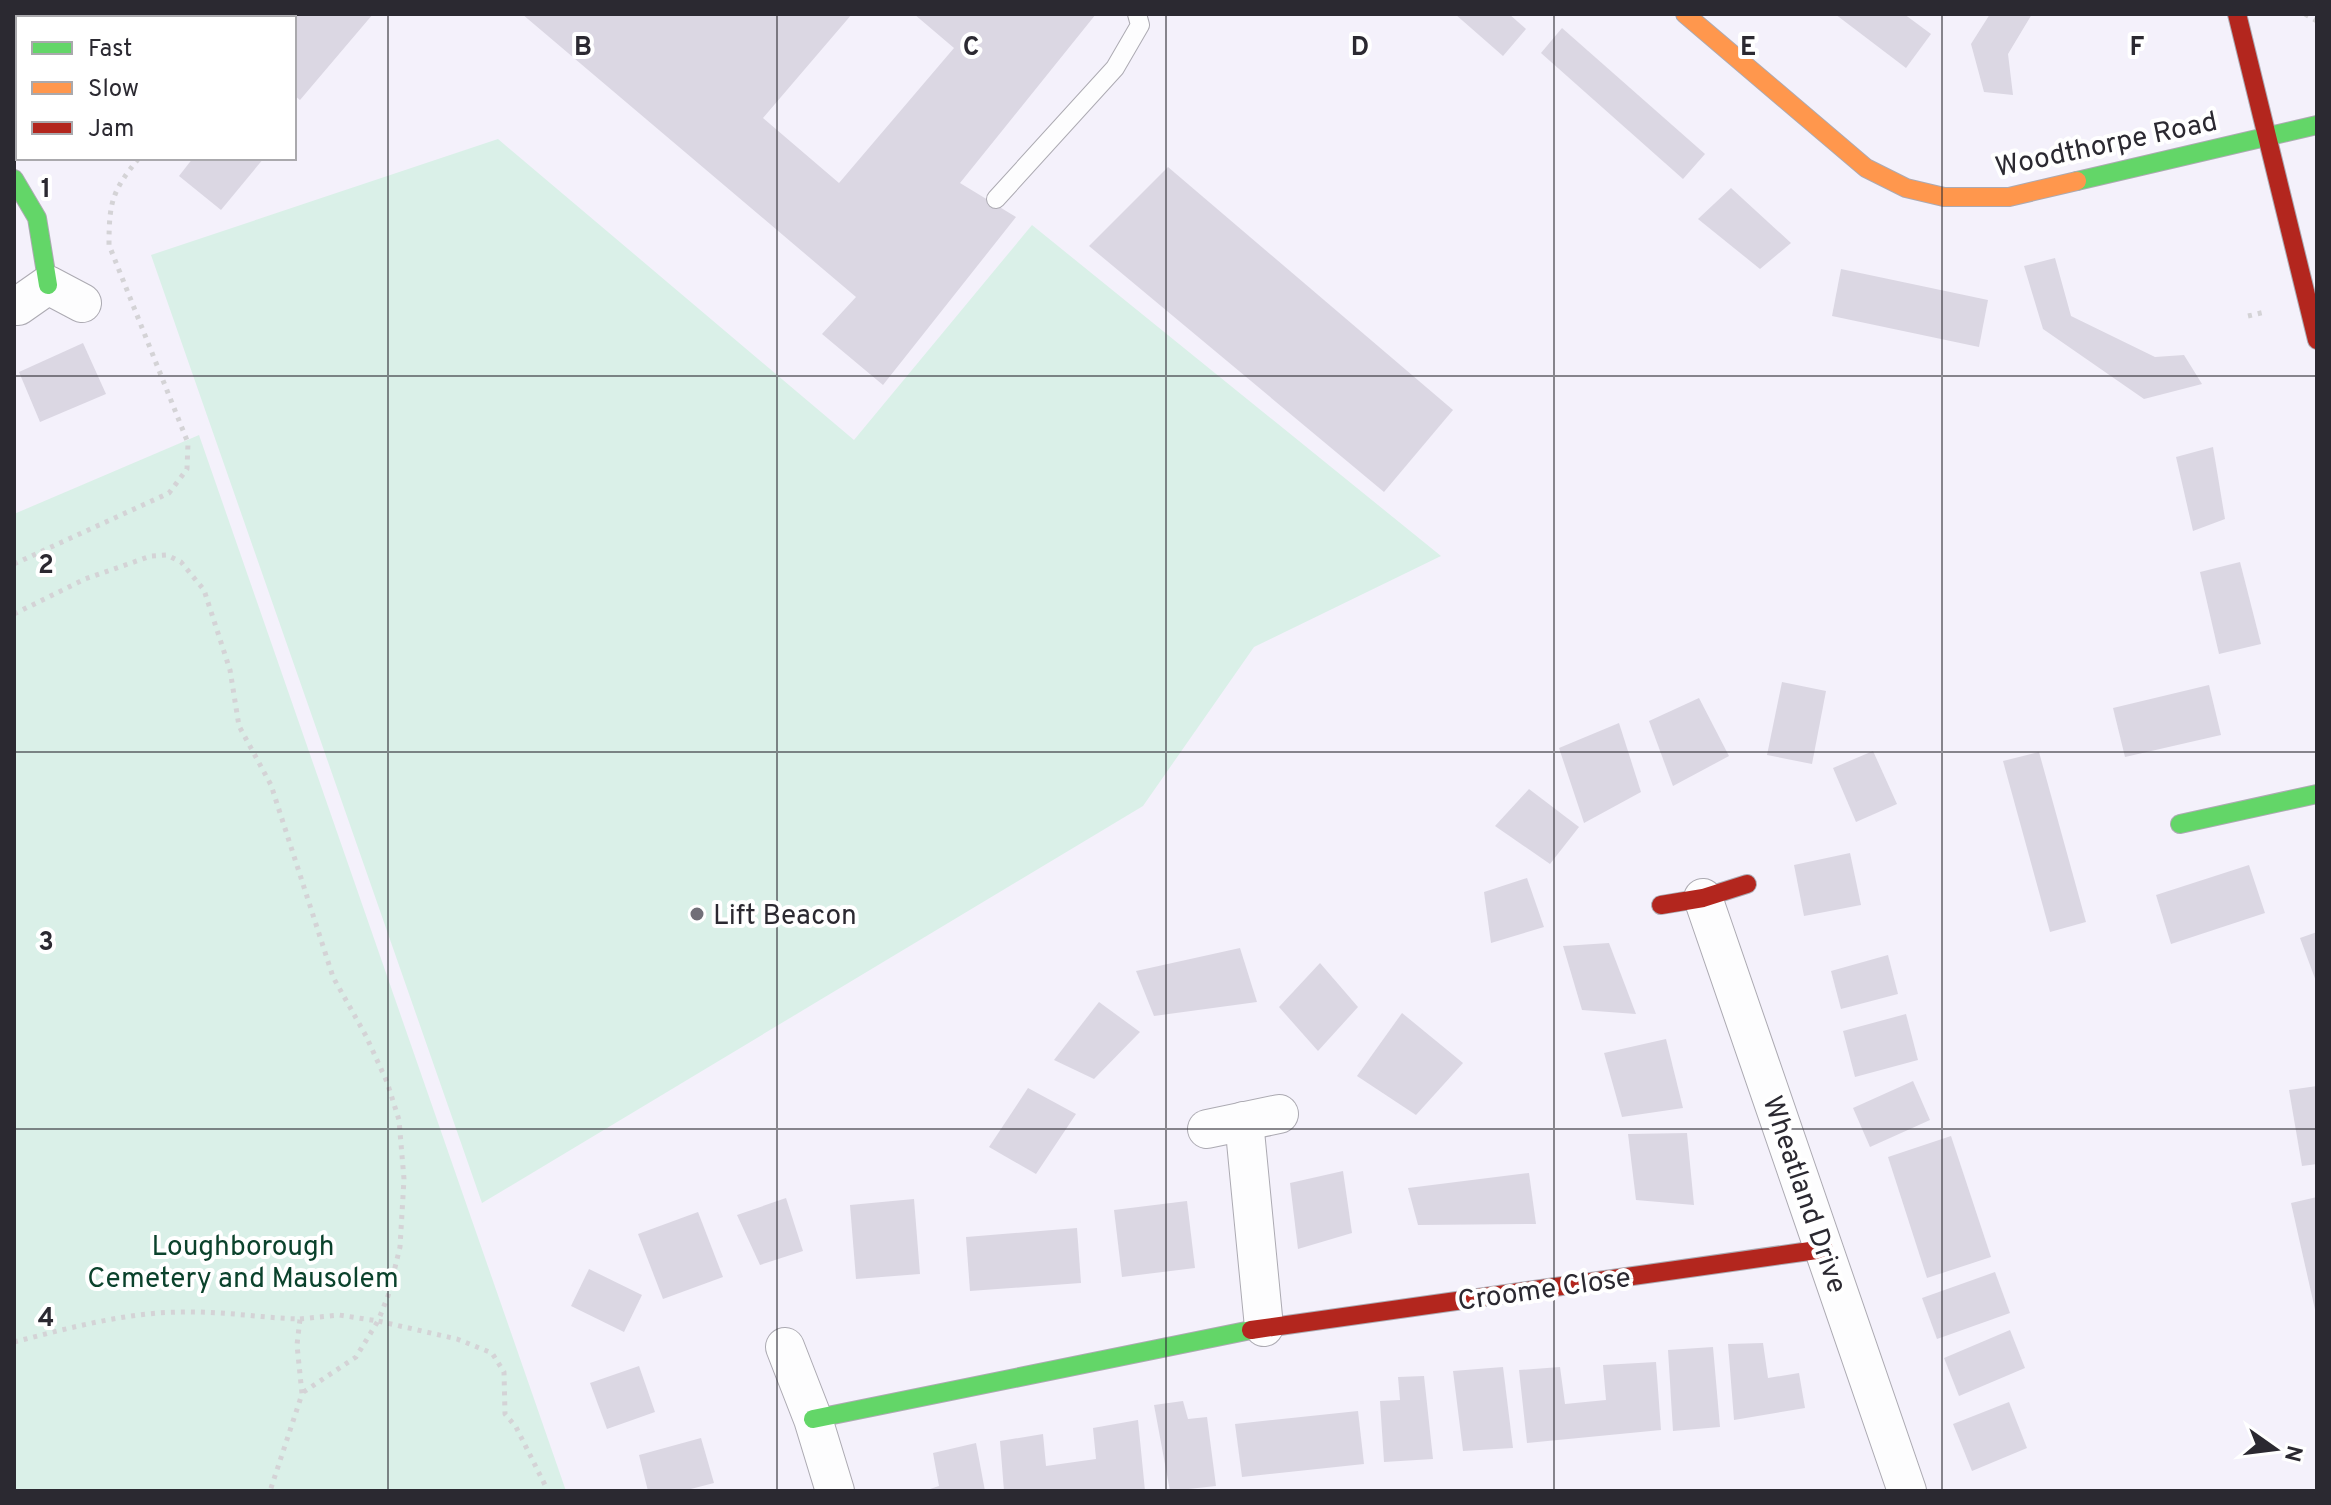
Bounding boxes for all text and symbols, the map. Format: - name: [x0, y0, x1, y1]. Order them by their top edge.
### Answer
- legend: [16, 16, 296, 160]
- text: B: [574, 32, 592, 65]
- text: C: [963, 32, 979, 65]
- text: D: [1351, 32, 1369, 65]
- text: E: [1740, 32, 1756, 65]
- text: F: [2130, 32, 2145, 65]
- text: Fast: [88, 35, 132, 65]
- text: Slow: [88, 75, 139, 105]
- street label: Woodthorpe Road: [1992, 105, 2221, 187]
- text: Jam: [88, 115, 134, 145]
- text: 1: [41, 174, 51, 207]
- text: 2: [38, 550, 54, 583]
- place label: Lift Beacon: [713, 899, 857, 935]
- marker: Lift Beacon: [688, 905, 706, 923]
- text: 3: [38, 927, 54, 960]
- street label: Wheatland Drive: [1753, 1092, 1854, 1298]
- park label: Loughborough Cemetery and Mausolem: [87, 1230, 399, 1298]
- street label: Croome Close: [1456, 1261, 1633, 1321]
- text: 4: [38, 1303, 54, 1336]
- north arrow: [2235, 1409, 2315, 1489]
- text: N: [2277, 1442, 2307, 1464]

